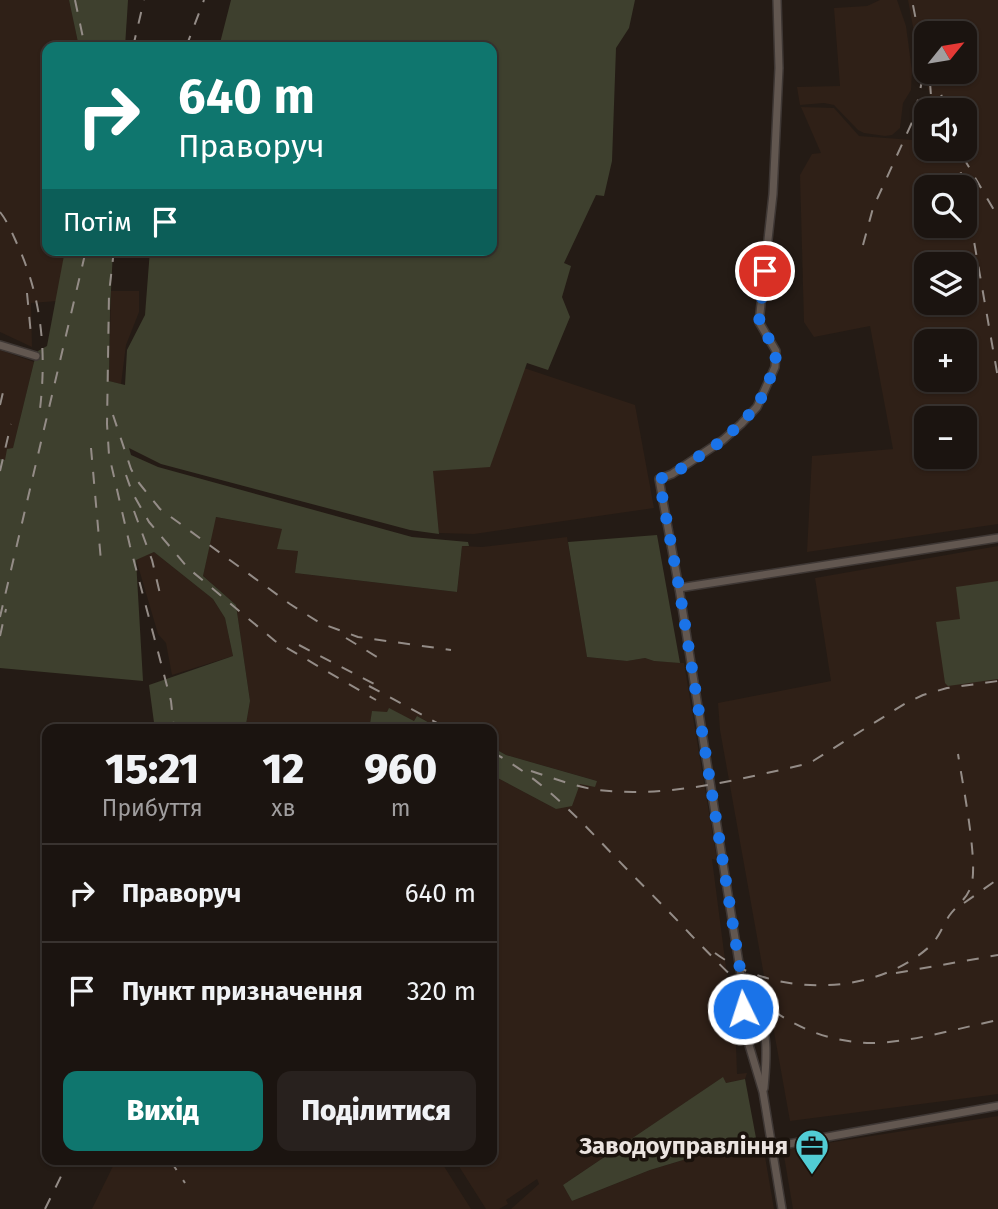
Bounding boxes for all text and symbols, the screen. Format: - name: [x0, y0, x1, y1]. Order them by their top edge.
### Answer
- north arrow: [914, 21, 976, 84]
- map controls: [914, 21, 977, 469]
- text: 640 m: [178, 67, 315, 126]
- icon: right: [63, 70, 154, 161]
- button: sound: [914, 98, 977, 161]
- text: Праворуч: [178, 127, 325, 165]
- button: search: [914, 175, 977, 238]
- icon: arrive: [146, 203, 184, 241]
- text: Потім: [63, 207, 132, 238]
- pin: [735, 241, 795, 301]
- icon: arrive: [746, 252, 784, 290]
- button: layers: [914, 252, 977, 315]
- button: +: [914, 329, 977, 392]
- button: −: [914, 406, 977, 469]
- text: 15:21: [105, 744, 199, 794]
- text: 12: [262, 744, 304, 794]
- text: 960: [364, 744, 437, 794]
- text: Прибуття: [102, 794, 203, 822]
- text: хв: [271, 794, 295, 822]
- text: m: [391, 794, 411, 822]
- icon: right: [63, 874, 101, 912]
- text: Праворуч: [122, 878, 241, 909]
- text: 640 m: [405, 878, 476, 909]
- icon: arrive: [63, 972, 101, 1010]
- position arrow: [706, 972, 780, 1046]
- text: Пункт призначення: [122, 976, 363, 1007]
- text: 320 m: [407, 976, 476, 1007]
- button: Вихід: [63, 1071, 263, 1151]
- button: Поділитися: [277, 1071, 476, 1151]
- office icon: Заводоуправління: [793, 1127, 831, 1176]
- place label: Заводоуправління: [578, 1132, 788, 1160]

